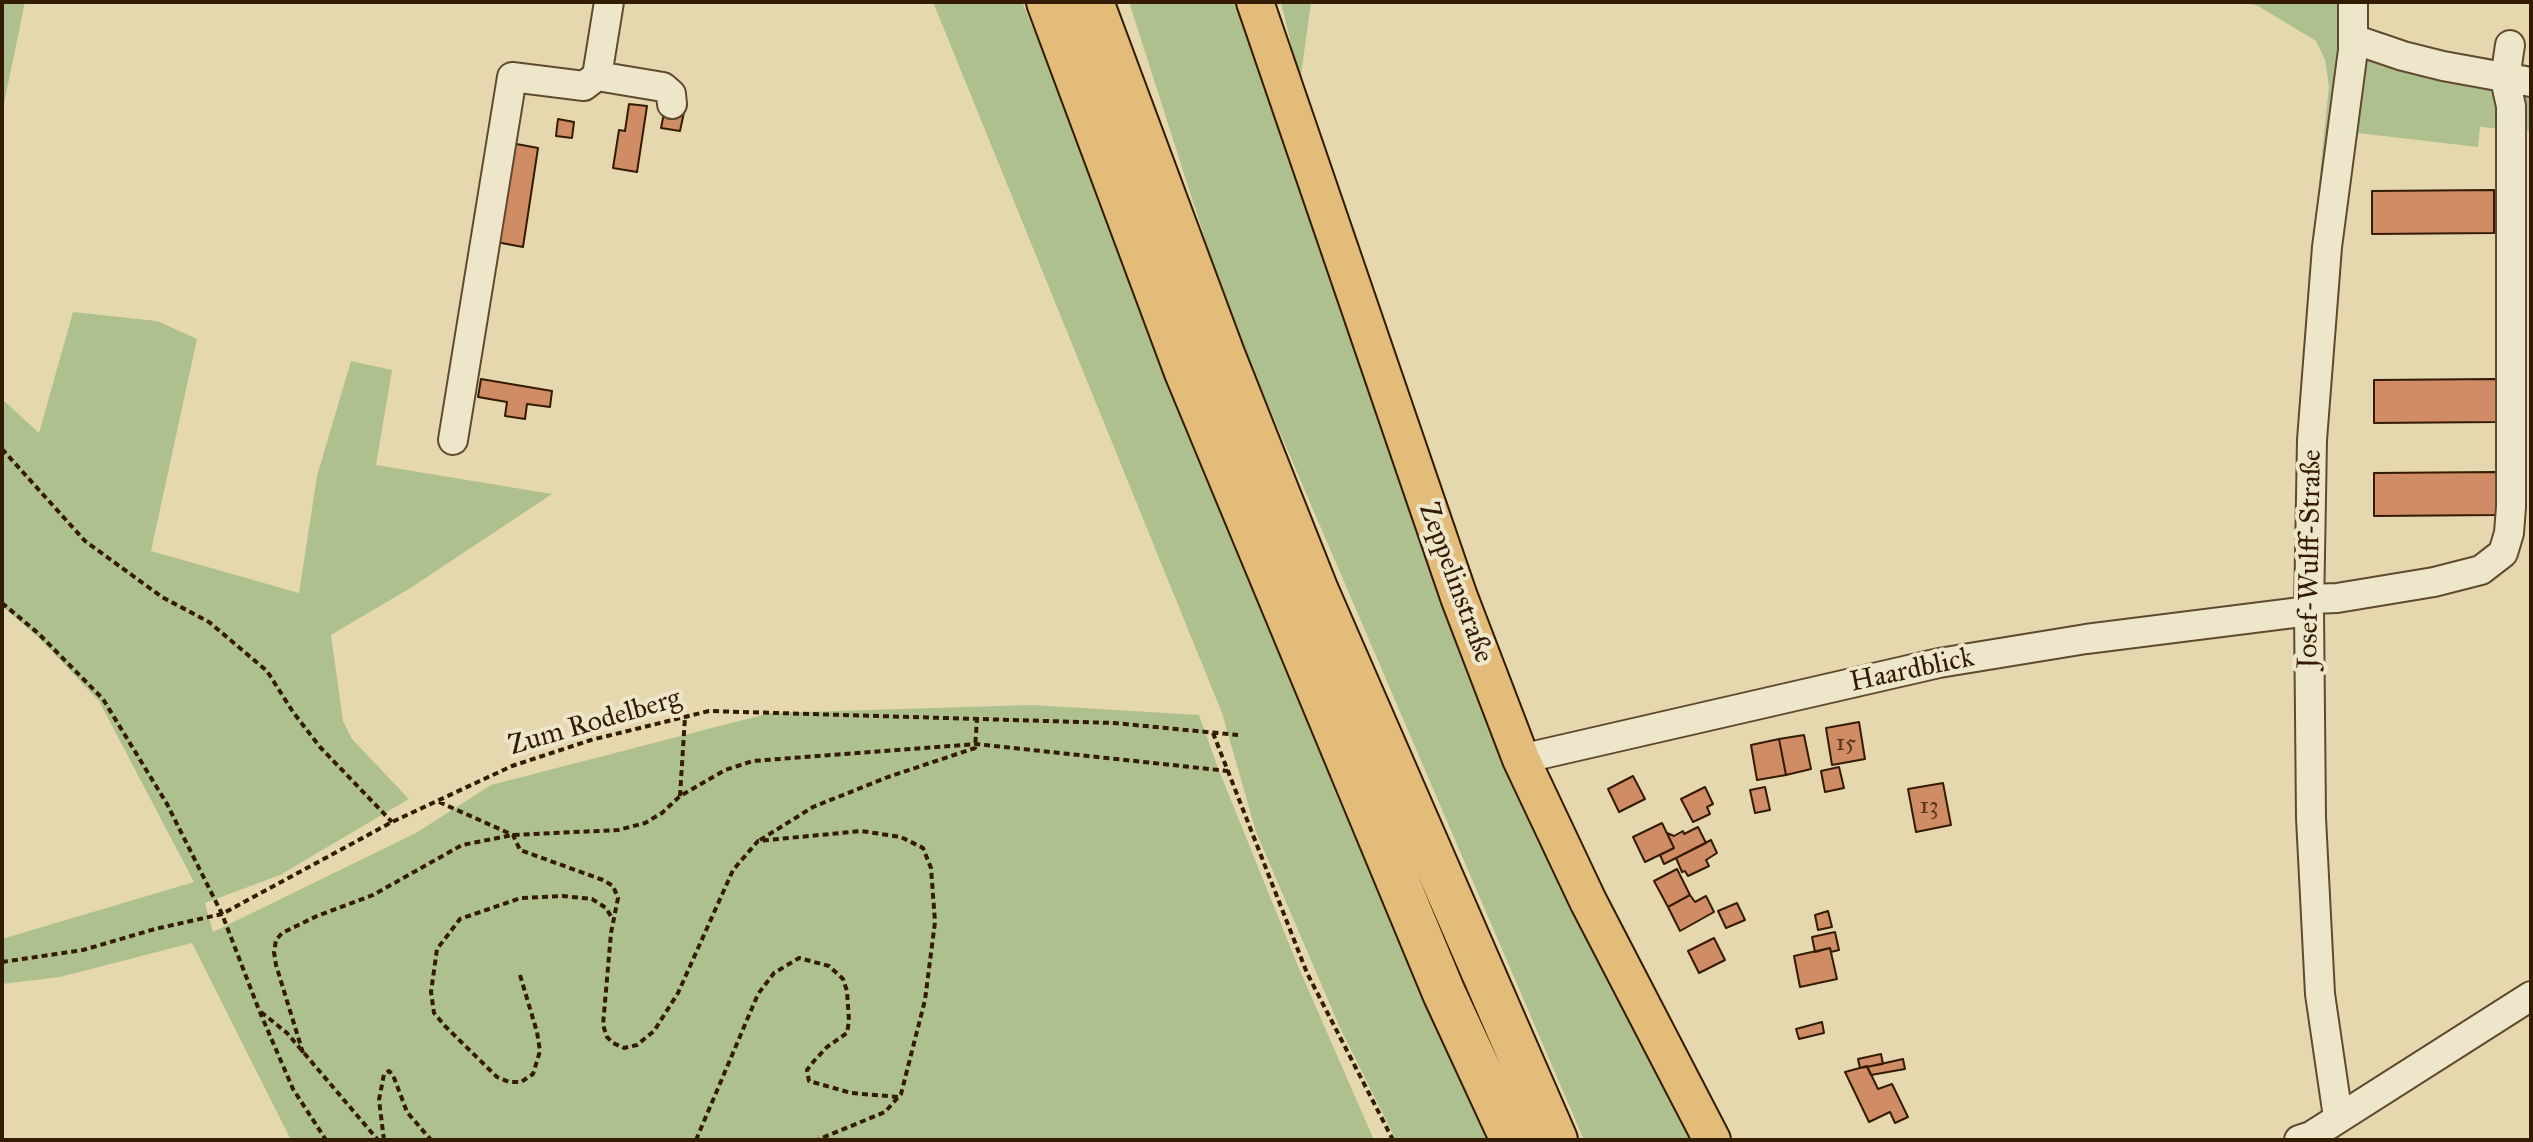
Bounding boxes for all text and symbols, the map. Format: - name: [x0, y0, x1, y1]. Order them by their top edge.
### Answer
- street label: Josef-Wulff-Straße: [2292, 449, 2330, 669]
- street label: Zeppelinstraße: [1411, 498, 1499, 668]
- street label: Haardblick: [1847, 641, 1977, 701]
- street label: Zum Rodelberg: [505, 682, 685, 764]
- house number: 15: [1836, 730, 1856, 758]
- house number: 13: [1919, 793, 1939, 821]

